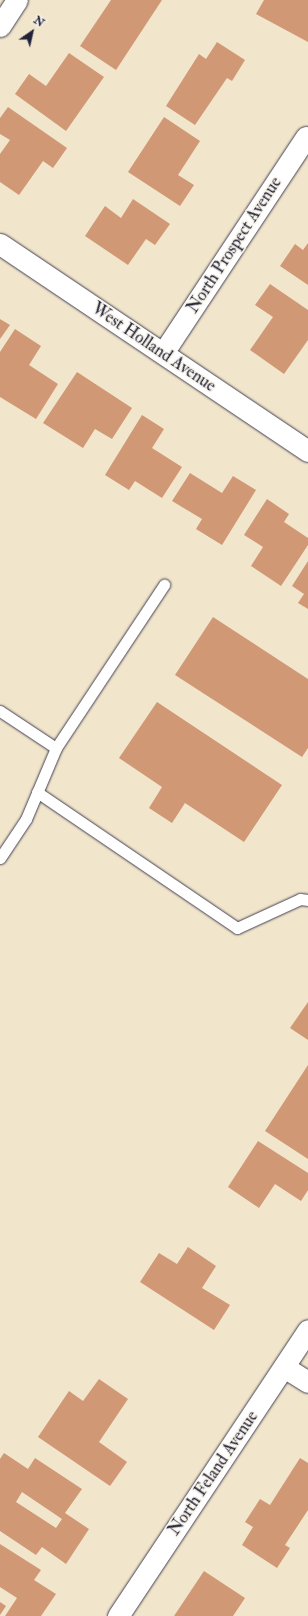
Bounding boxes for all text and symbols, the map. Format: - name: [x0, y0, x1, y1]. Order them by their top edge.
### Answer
- north arrow: [12, 12, 52, 52]
- text: N: [31, 13, 47, 30]
- street label: North Prospect Avenue: [182, 173, 286, 317]
- street label: West Holland Avenue: [88, 298, 220, 396]
- street label: North Feland Avenue: [164, 1407, 262, 1539]

